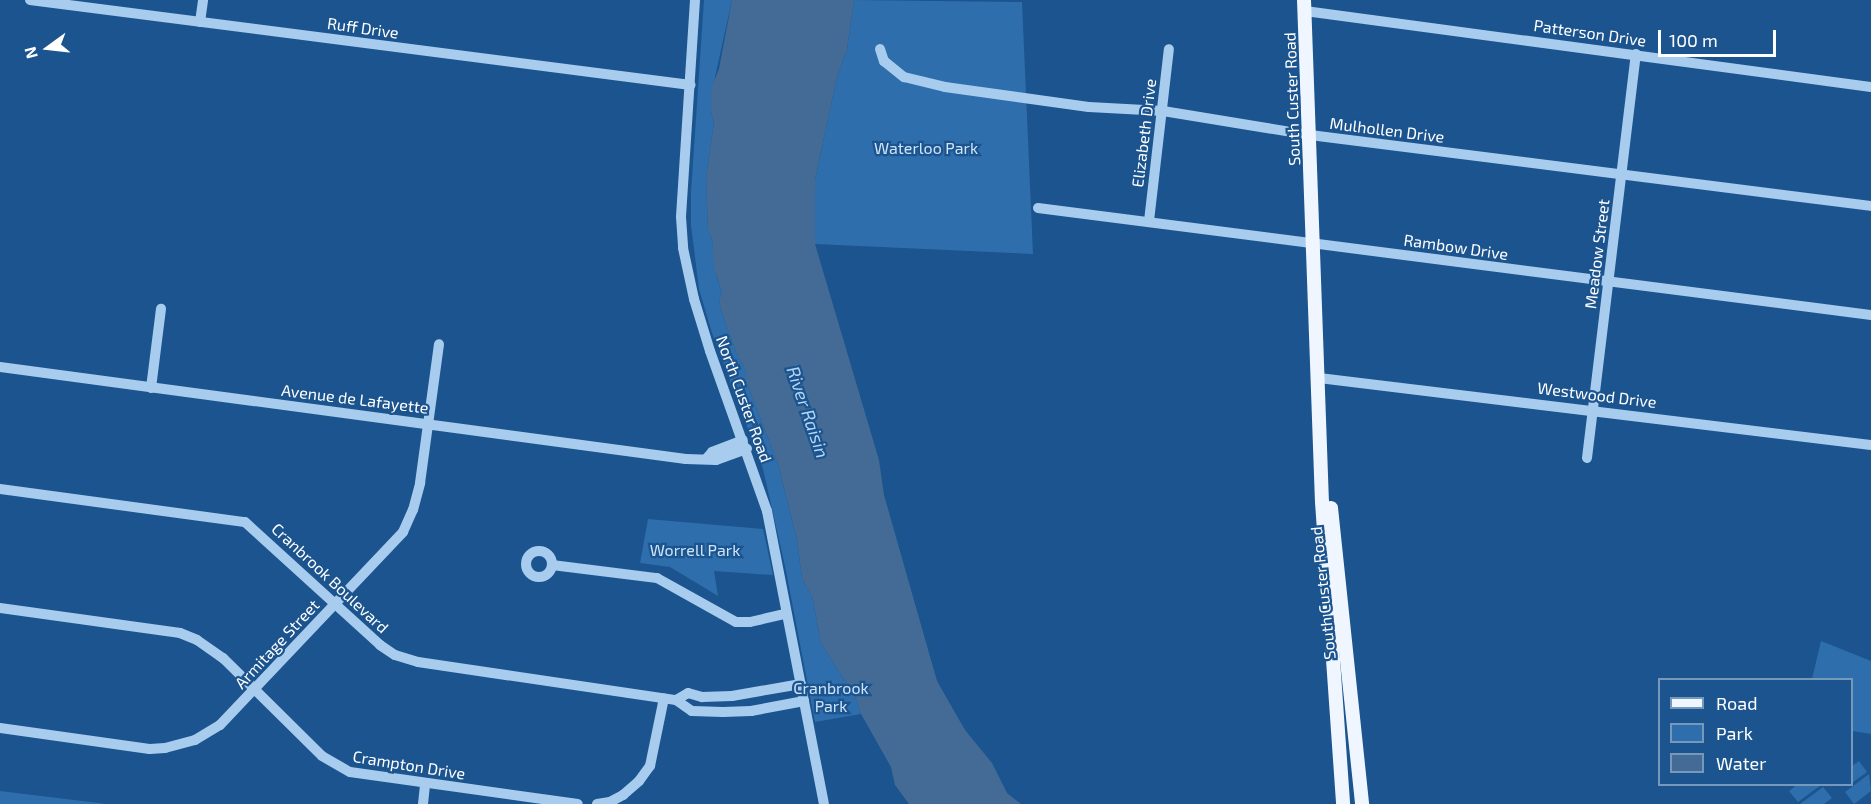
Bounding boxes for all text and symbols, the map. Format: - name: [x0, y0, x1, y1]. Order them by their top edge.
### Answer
- street label: Ruff Drive: [326, 13, 400, 43]
- street label: Patterson Drive: [1533, 16, 1647, 50]
- north arrow: [18, 18, 78, 78]
- scale bar: [1661, 18, 1780, 56]
- text: 100 m: [1669, 29, 1718, 51]
- street label: South Custer Road: [1280, 32, 1304, 166]
- text: N: [19, 45, 41, 61]
- street label: Elizabeth Drive: [1128, 78, 1160, 188]
- street label: Mulhollen Drive: [1329, 113, 1445, 147]
- park label: Waterloo Park: [874, 138, 978, 158]
- street label: Meadow Street: [1581, 198, 1613, 310]
- street label: Rambow Drive: [1402, 230, 1510, 264]
- street label: North Custer Road: [712, 333, 776, 465]
- water label: River Raisin: [782, 363, 834, 461]
- street label: Westwood Drive: [1536, 378, 1658, 412]
- street label: Avenue de Lafayette: [280, 380, 430, 418]
- street label: Cranbrook Boulevard: [268, 519, 392, 637]
- street label: South Custer Road: [1306, 525, 1340, 661]
- park label: Worrell Park: [650, 540, 740, 560]
- street label: Armitage Street: [231, 596, 323, 692]
- park label: Cranbrook Park: [793, 678, 869, 716]
- legend: [1658, 678, 1853, 786]
- text: Road: [1716, 692, 1757, 714]
- text: Park: [1716, 722, 1753, 744]
- street label: Crampton Drive: [351, 747, 467, 783]
- text: Water: [1716, 752, 1766, 774]

